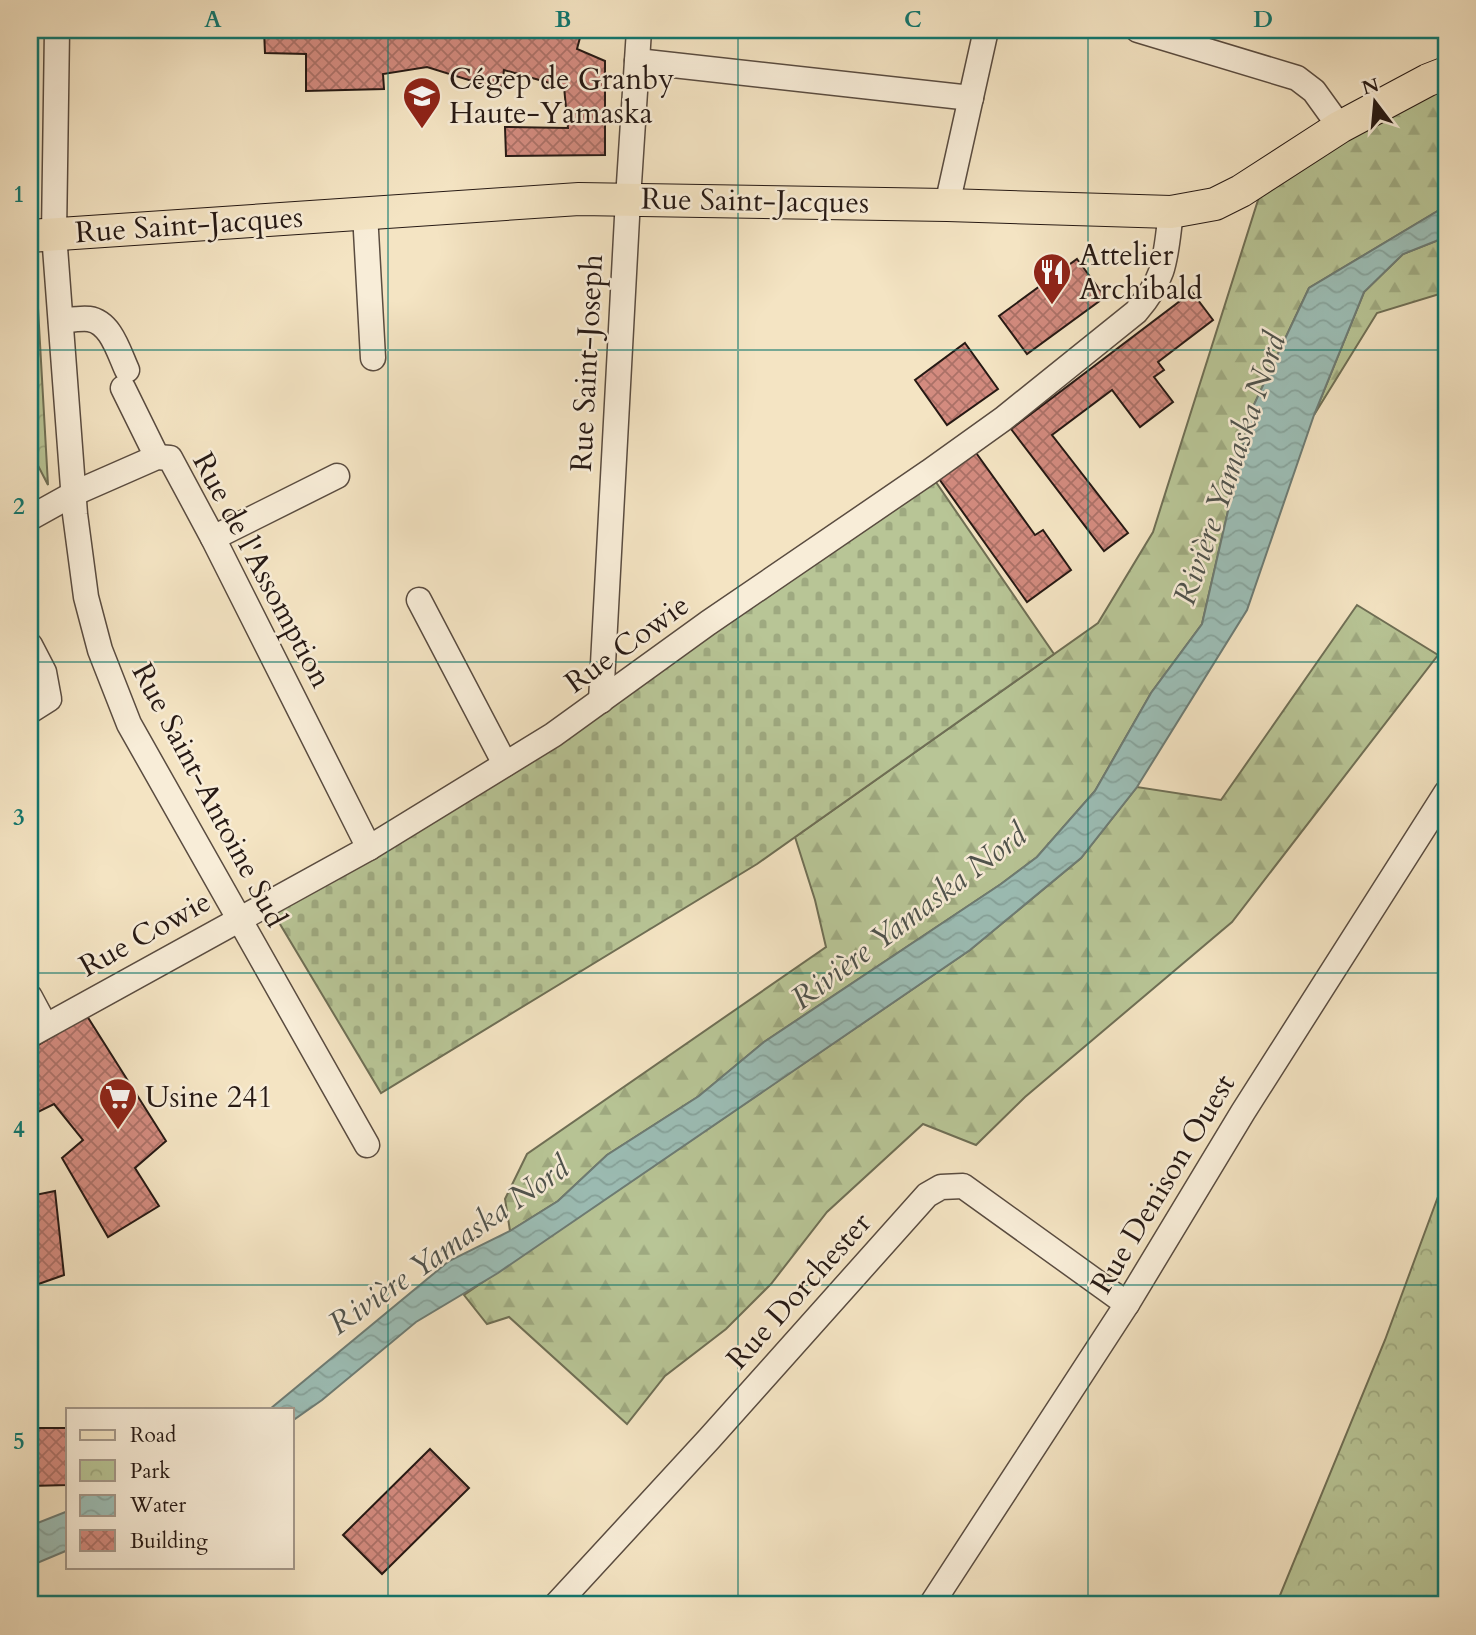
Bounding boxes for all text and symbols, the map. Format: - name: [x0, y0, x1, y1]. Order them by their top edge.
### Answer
- text: A: [204, 4, 222, 35]
- text: B: [555, 4, 571, 35]
- text: C: [904, 4, 922, 35]
- text: D: [1253, 4, 1273, 35]
- place label: Cégep de Granby Haute-Yamaska: [449, 59, 674, 134]
- north arrow: [1340, 66, 1410, 136]
- text: N: [1359, 72, 1383, 101]
- school or university icon: Cégep de Granby Haute-Yamaska: [401, 75, 443, 130]
- text: 1: [13, 179, 25, 210]
- street label: Rue Saint-Jacques: [641, 179, 869, 223]
- street label: Rue Saint-Jacques: [74, 197, 304, 253]
- place label: Attelier Archibald: [1079, 235, 1203, 310]
- restaurant icon: Attelier Archibald: [1031, 251, 1073, 306]
- street label: Rue Saint-Joseph: [561, 253, 613, 473]
- water label: Rivière Yamaska Nord: [1163, 326, 1298, 611]
- street label: Rue de l'Assomption: [183, 445, 341, 695]
- text: 2: [13, 491, 25, 522]
- street label: Rue Cowie: [557, 585, 697, 703]
- street label: Rue Saint-Antoine Sud: [122, 656, 296, 934]
- text: 3: [13, 802, 25, 833]
- water label: Rivière Yamaska Nord: [782, 813, 1037, 1020]
- street label: Rue Cowie: [72, 881, 218, 987]
- street label: Rue Denison Ouest: [1081, 1066, 1245, 1301]
- supermarket icon: Usine 241: [97, 1076, 139, 1131]
- place label: Usine 241: [145, 1077, 273, 1118]
- text: 4: [13, 1114, 25, 1145]
- water label: Rivière Yamaska Nord: [320, 1145, 580, 1346]
- street label: Rue Dorchester: [717, 1204, 881, 1378]
- legend: [66, 1408, 294, 1568]
- text: Road: [130, 1421, 176, 1450]
- text: 5: [13, 1426, 25, 1457]
- text: Park: [130, 1457, 171, 1486]
- text: Water: [129, 1491, 186, 1520]
- text: Building: [130, 1527, 208, 1556]

